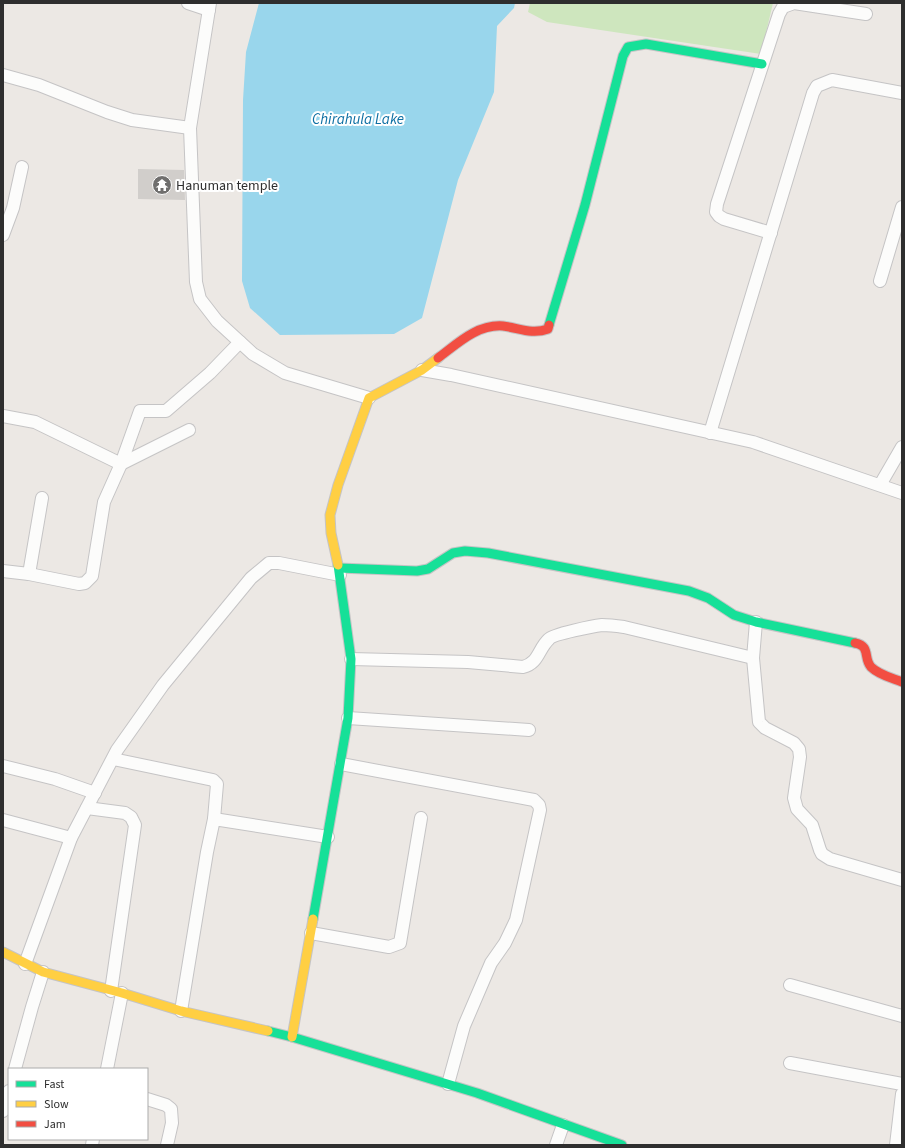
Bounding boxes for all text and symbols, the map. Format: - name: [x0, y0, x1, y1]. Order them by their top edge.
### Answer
- water label: Chirahula Lake: [312, 109, 404, 130]
- temple icon: Hanuman temple: [151, 174, 173, 196]
- place label: Hanuman temple: [176, 176, 278, 196]
- legend: [8, 1068, 148, 1140]
- text: Fast: [44, 1076, 64, 1093]
- text: Slow: [44, 1096, 69, 1113]
- text: Jam: [44, 1116, 66, 1133]

